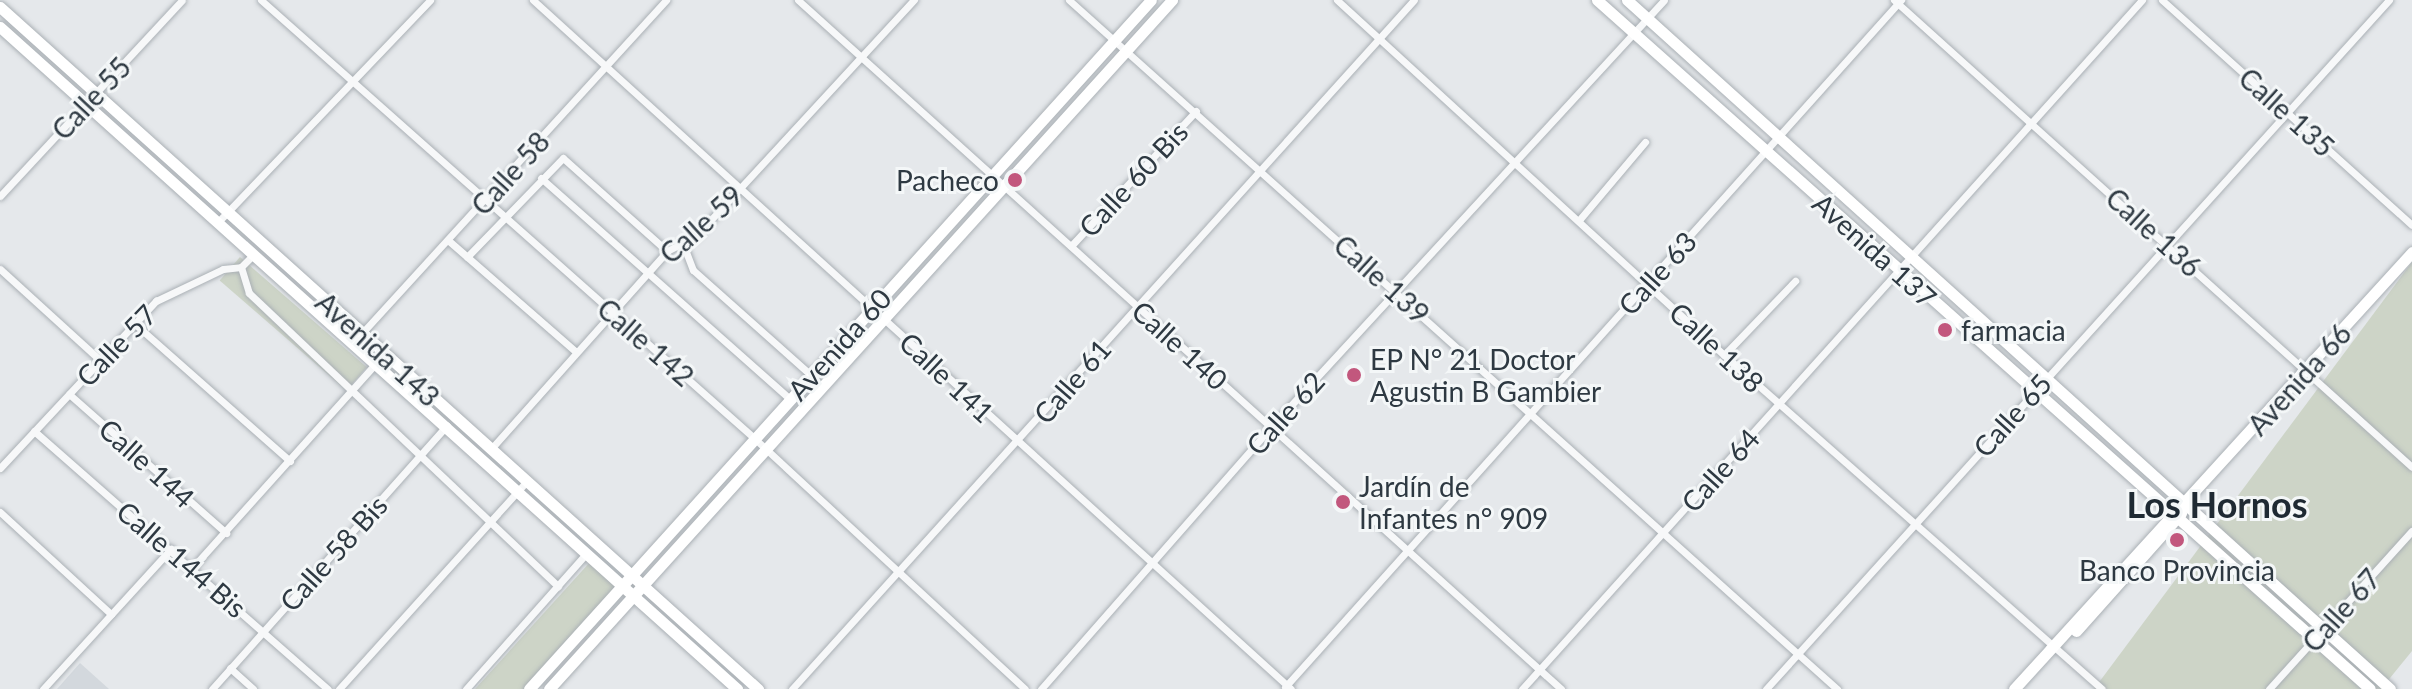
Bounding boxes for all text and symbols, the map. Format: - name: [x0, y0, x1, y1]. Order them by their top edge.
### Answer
- street label: Calle 55: [45, 50, 137, 146]
- street label: Calle 135: [2232, 61, 2342, 163]
- street label: Calle 60 Bis: [1072, 115, 1194, 243]
- street label: Calle 58: [464, 125, 556, 221]
- place label: Pacheco: [896, 163, 999, 197]
- marker: Pacheco: [1006, 171, 1024, 189]
- street label: Calle 59: [653, 178, 749, 270]
- street label: Calle 136: [2099, 181, 2209, 283]
- street label: Avenida 137: [1806, 186, 1944, 314]
- street label: Calle 63: [1611, 225, 1703, 321]
- street label: Calle 139: [1327, 228, 1437, 330]
- street label: Avenida 60: [780, 281, 898, 407]
- street label: Avenida 143: [309, 285, 447, 413]
- street label: Calle 142: [591, 291, 701, 393]
- street label: Calle 140: [1125, 294, 1235, 396]
- street label: Calle 138: [1663, 295, 1771, 399]
- street label: Calle 57: [69, 297, 163, 393]
- place label: farmacia: [1961, 313, 2066, 347]
- street label: Avenida 66: [2240, 316, 2358, 442]
- marker: farmacia: [1936, 321, 1954, 339]
- street label: Calle 141: [893, 325, 1001, 429]
- street label: Calle 61: [1026, 332, 1118, 430]
- place label: EP N° 21 Doctor Agustin B Gambier: [1370, 342, 1601, 408]
- street label: Calle 62: [1239, 365, 1331, 461]
- marker: EP N° 21 Doctor Agustin B Gambier: [1345, 366, 1363, 384]
- street label: Calle 65: [1966, 367, 2058, 463]
- street label: Calle 144: [92, 412, 202, 514]
- street label: Calle 64: [1674, 422, 1766, 518]
- place label: Jardín de Infantes n° 909: [1359, 469, 1548, 535]
- district label: Los Hornos: [2126, 483, 2308, 527]
- street label: Calle 58 Bis: [272, 488, 394, 618]
- marker: Jardín de Infantes n° 909: [1334, 493, 1352, 511]
- street label: Calle 144 Bis: [110, 494, 254, 624]
- marker: Banco Provincia: [2168, 531, 2186, 549]
- place label: Banco Provincia: [2079, 553, 2275, 587]
- street label: Calle 67: [2295, 562, 2387, 658]

